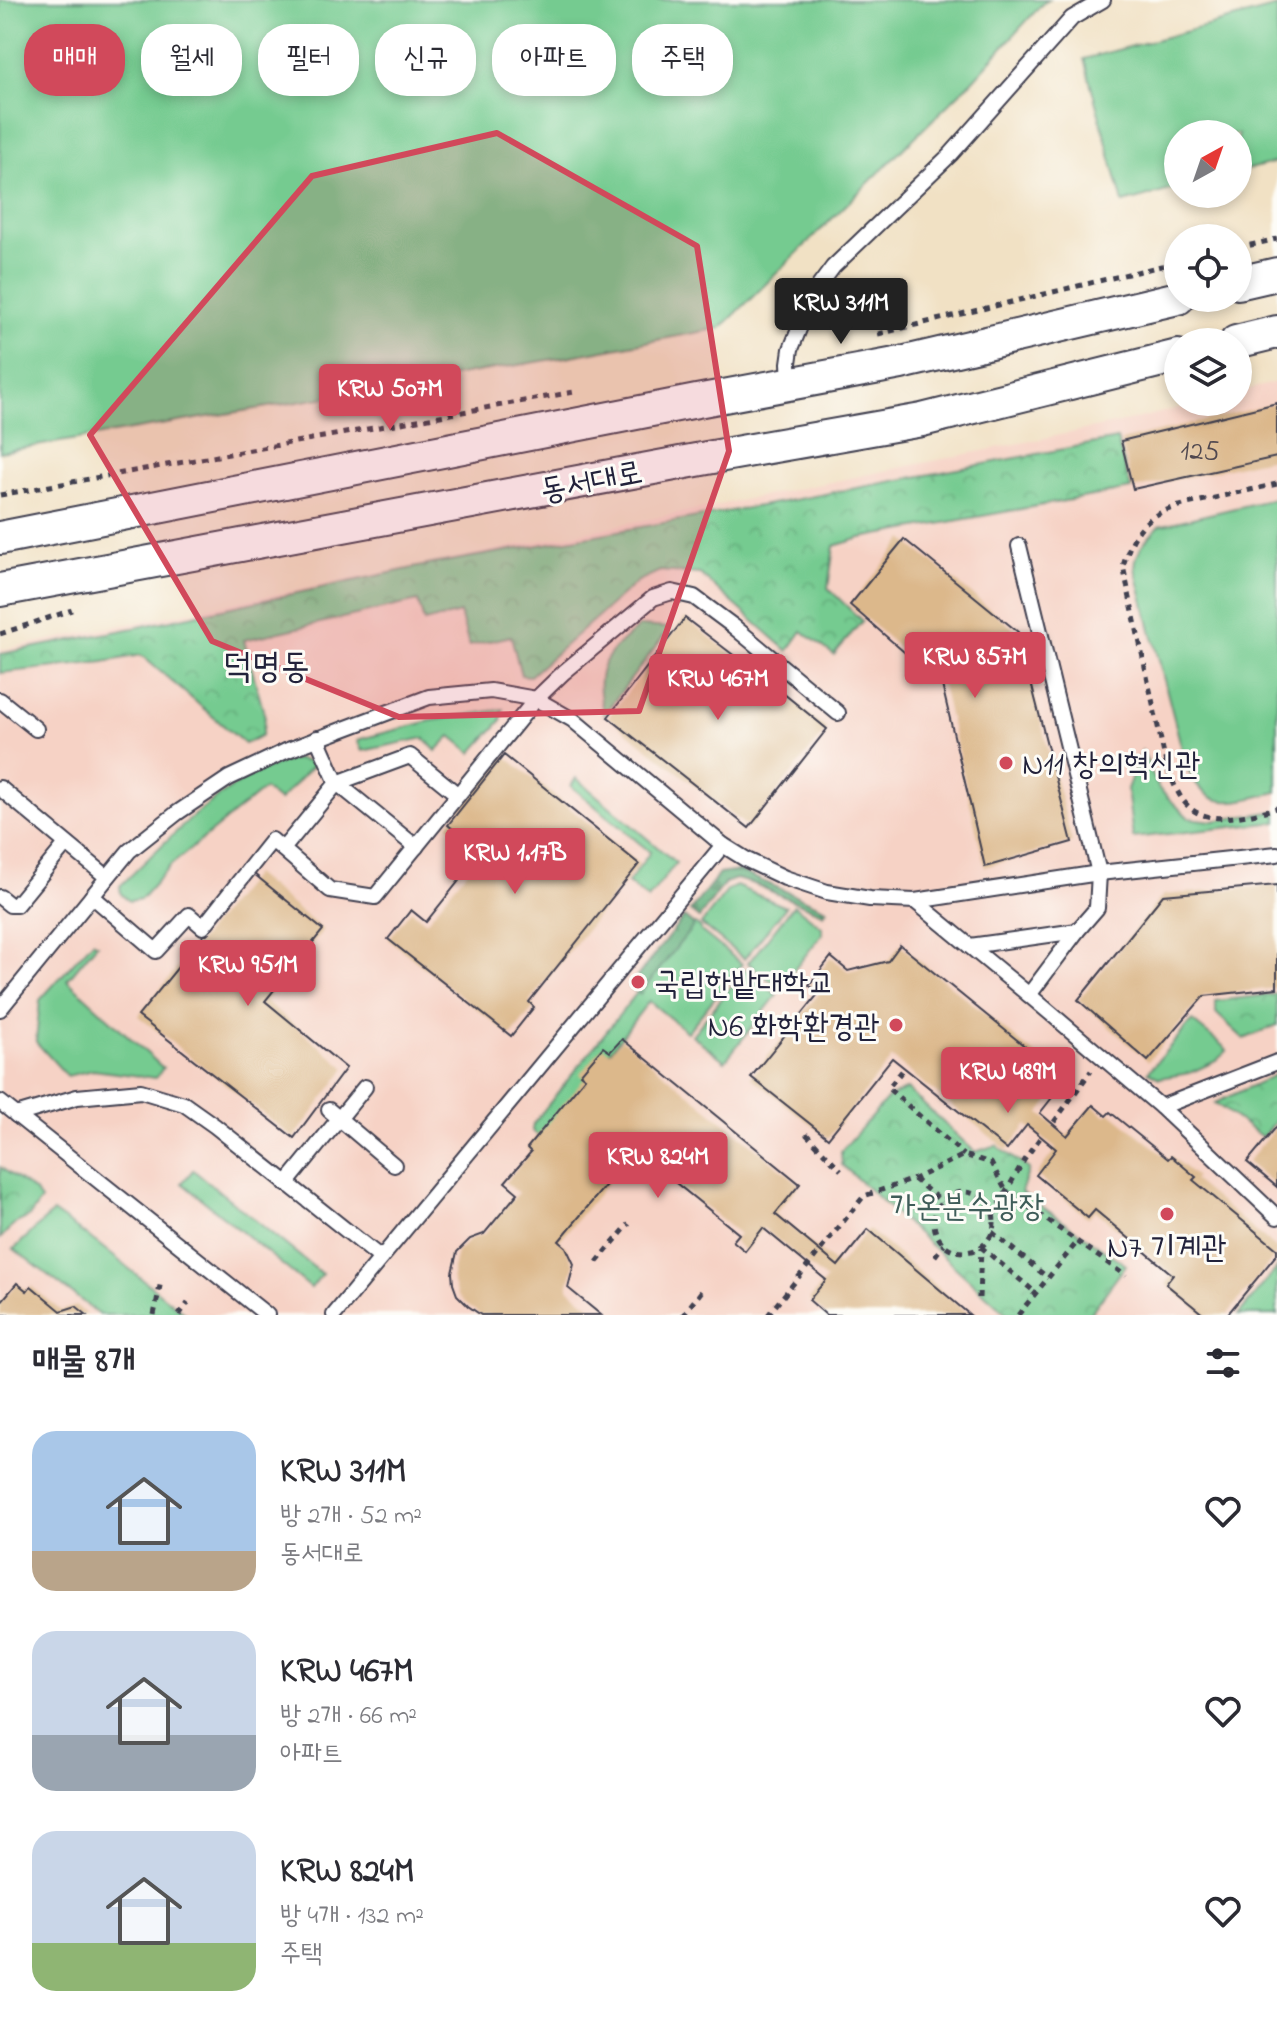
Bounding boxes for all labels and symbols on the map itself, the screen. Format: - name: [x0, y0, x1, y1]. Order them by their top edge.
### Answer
- north arrow: [1164, 120, 1252, 208]
- pin: KRW 311M: [758, 278, 924, 346]
- pin: KRW 507M: [307, 364, 473, 432]
- house number: 125: [1181, 432, 1219, 473]
- street label: 동서대로: [537, 451, 647, 516]
- pin: KRW 857M: [892, 632, 1058, 700]
- district label: 덕명동: [223, 642, 309, 695]
- pin: KRW 467M: [635, 654, 801, 722]
- place label: N11 창의혁신관: [1022, 743, 1201, 790]
- marker: N11 창의혁신관: [997, 754, 1015, 772]
- pin: KRW 1.17B: [423, 828, 607, 896]
- pin: KRW 951M: [165, 940, 331, 1008]
- place label: 국립한밭대학교: [654, 962, 834, 1009]
- marker: 국립한밭대학교: [629, 973, 647, 991]
- place label: N6 화학환경관: [708, 1005, 880, 1052]
- marker: N6 화학환경관: [887, 1016, 905, 1034]
- pin: KRW 489M: [925, 1047, 1091, 1115]
- pin: KRW 824M: [575, 1132, 741, 1200]
- park label: 가온분수광장: [890, 1185, 1044, 1232]
- marker: N7 기계관: [1158, 1205, 1176, 1223]
- place label: N7 기계관: [1107, 1226, 1227, 1273]

